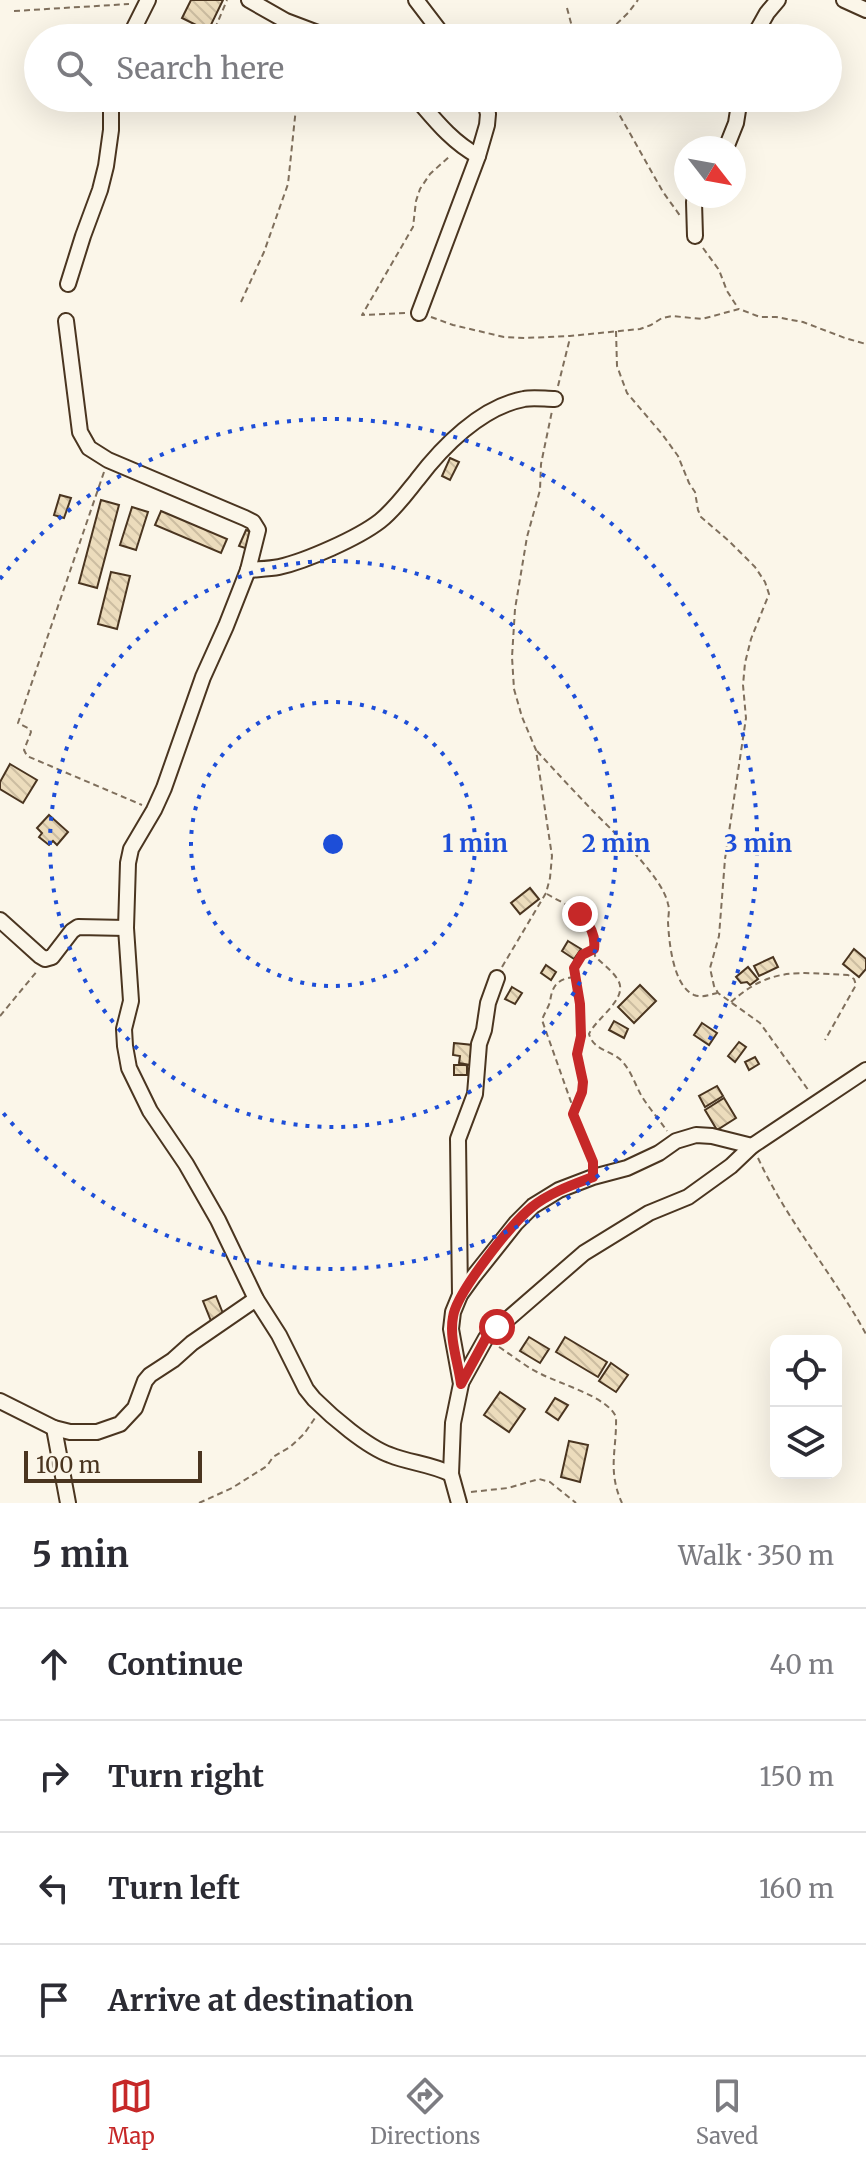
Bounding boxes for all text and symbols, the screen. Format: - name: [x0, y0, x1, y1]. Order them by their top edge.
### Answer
- search box: [24, 24, 842, 112]
- icon: search: [52, 46, 96, 90]
- text: Search here: [116, 49, 284, 87]
- north arrow: [674, 136, 746, 208]
- text: 1 min: [442, 828, 508, 859]
- text: 2 min: [582, 828, 650, 859]
- text: 3 min: [724, 828, 792, 859]
- centre of rings: [319, 830, 347, 858]
- route end: [562, 896, 598, 932]
- route start: [479, 1309, 515, 1345]
- map controls: [770, 1335, 842, 1479]
- button: locate: [770, 1335, 842, 1407]
- button: layers: [770, 1407, 842, 1479]
- scale bar: [24, 1447, 202, 1483]
- text: 100 m: [36, 1451, 101, 1479]
- text: 5 min: [32, 1534, 129, 1576]
- text: Walk · 350 m: [678, 1539, 834, 1572]
- icon: ahead: [32, 1642, 76, 1686]
- text: Continue: [108, 1645, 243, 1683]
- text: 40 m: [770, 1648, 834, 1681]
- icon: right: [32, 1754, 76, 1798]
- text: Turn right: [108, 1757, 264, 1795]
- text: 150 m: [760, 1760, 834, 1793]
- icon: left: [32, 1866, 76, 1910]
- text: Turn left: [108, 1869, 240, 1907]
- text: 160 m: [759, 1872, 834, 1905]
- icon: arrive: [32, 1978, 76, 2022]
- text: Arrive at destination: [108, 1981, 414, 2019]
- tab: Map: [108, 2074, 155, 2150]
- tab: Directions: [370, 2074, 480, 2150]
- tab: Saved: [696, 2074, 758, 2150]

